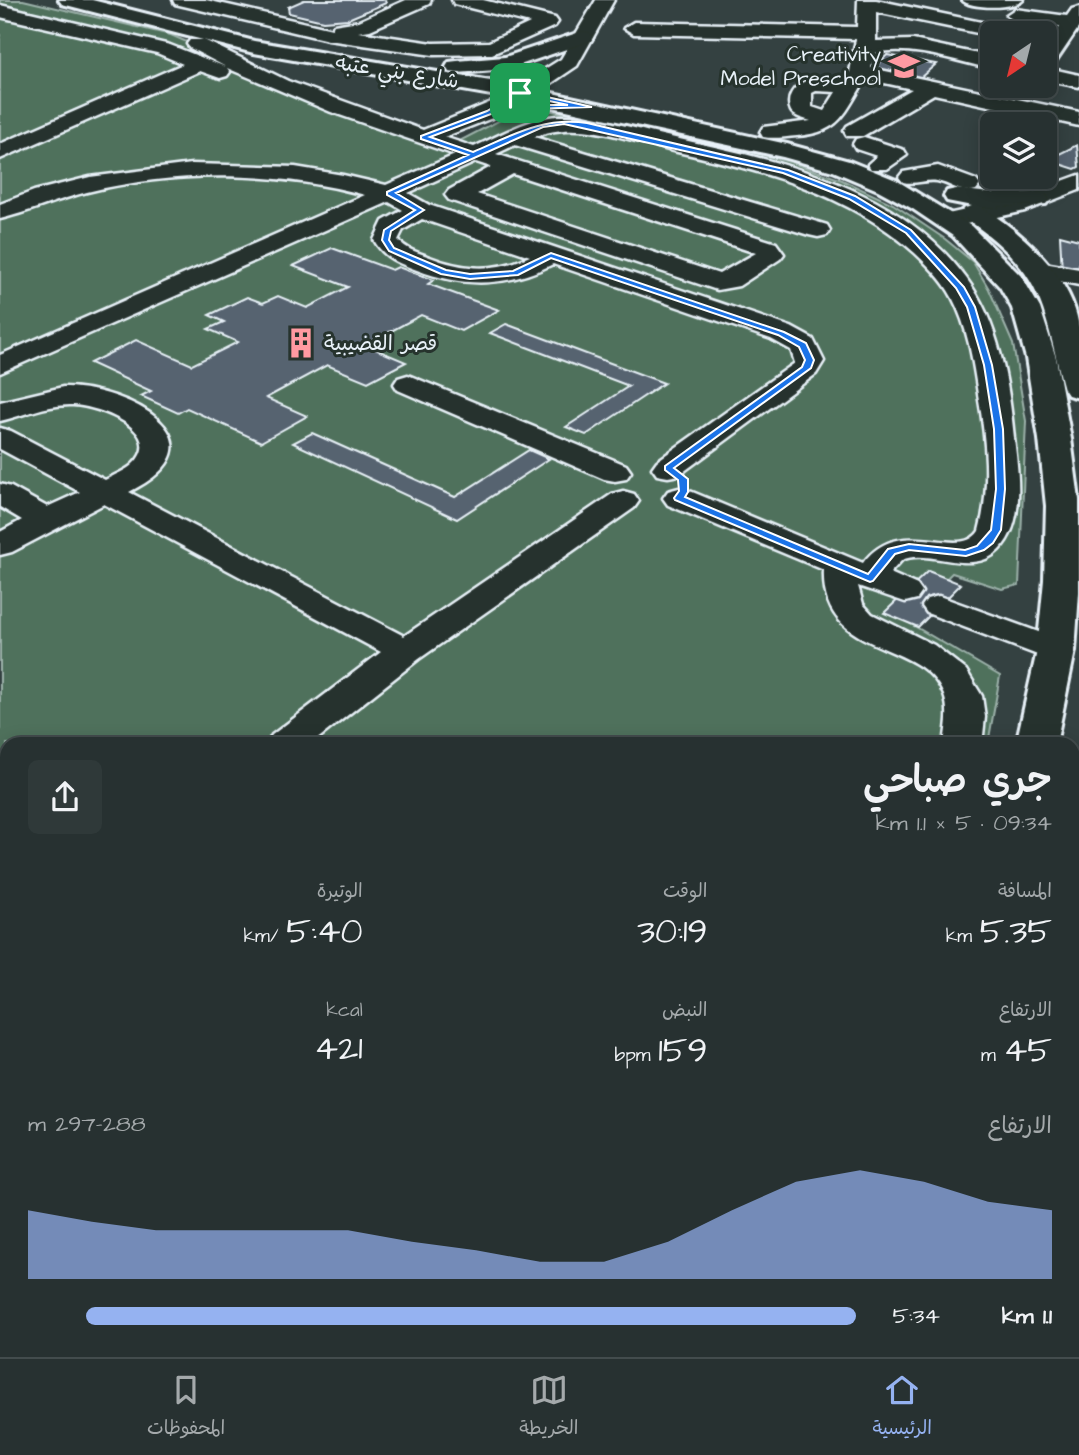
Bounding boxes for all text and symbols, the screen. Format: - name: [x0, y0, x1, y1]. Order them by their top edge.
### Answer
- north arrow: [980, 21, 1057, 98]
- map controls: [980, 21, 1057, 189]
- place label: Creativity Model Preschool: [720, 40, 881, 93]
- street label: شارع بني عتبه: [333, 48, 461, 100]
- school or university icon: Creativity Model Preschool: [887, 49, 921, 83]
- pin: [490, 63, 550, 123]
- icon: arrive: [501, 74, 539, 112]
- button: layers: [980, 112, 1057, 189]
- building icon: قصر القضيبية: [284, 326, 318, 360]
- place label: قصر القضيبية: [324, 329, 437, 358]
- text: جري صباحي: [863, 755, 1052, 807]
- button: share: [28, 760, 102, 834]
- text: 09:34 · 5 × 1.1 km: [876, 807, 1052, 839]
- text: الوتيرة: [317, 878, 363, 905]
- text: الوقت: [663, 878, 707, 905]
- text: المسافة: [998, 878, 1052, 905]
- text: 5:40: [286, 907, 363, 956]
- text: 30:19: [637, 907, 707, 956]
- text: 5.35: [980, 907, 1052, 956]
- text: /km: [243, 923, 286, 950]
- text: km: [946, 923, 980, 950]
- text: kcal: [326, 997, 363, 1024]
- text: النبض: [662, 997, 707, 1024]
- text: الارتفاع: [999, 997, 1052, 1024]
- text: 421: [314, 1024, 363, 1073]
- text: 159: [658, 1026, 707, 1075]
- text: 45: [1003, 1026, 1052, 1075]
- text: bpm: [615, 1042, 658, 1069]
- text: m: [981, 1042, 1003, 1069]
- text: 288–297 m: [28, 1108, 146, 1140]
- text: الارتفاع: [988, 1110, 1052, 1142]
- text: 5:34: [893, 1300, 940, 1332]
- text: 1.1 km: [1002, 1300, 1052, 1332]
- tab: المحفوظات: [147, 1371, 225, 1444]
- tab: الخريطة: [519, 1371, 578, 1444]
- tab: الرئيسية: [872, 1371, 932, 1444]

